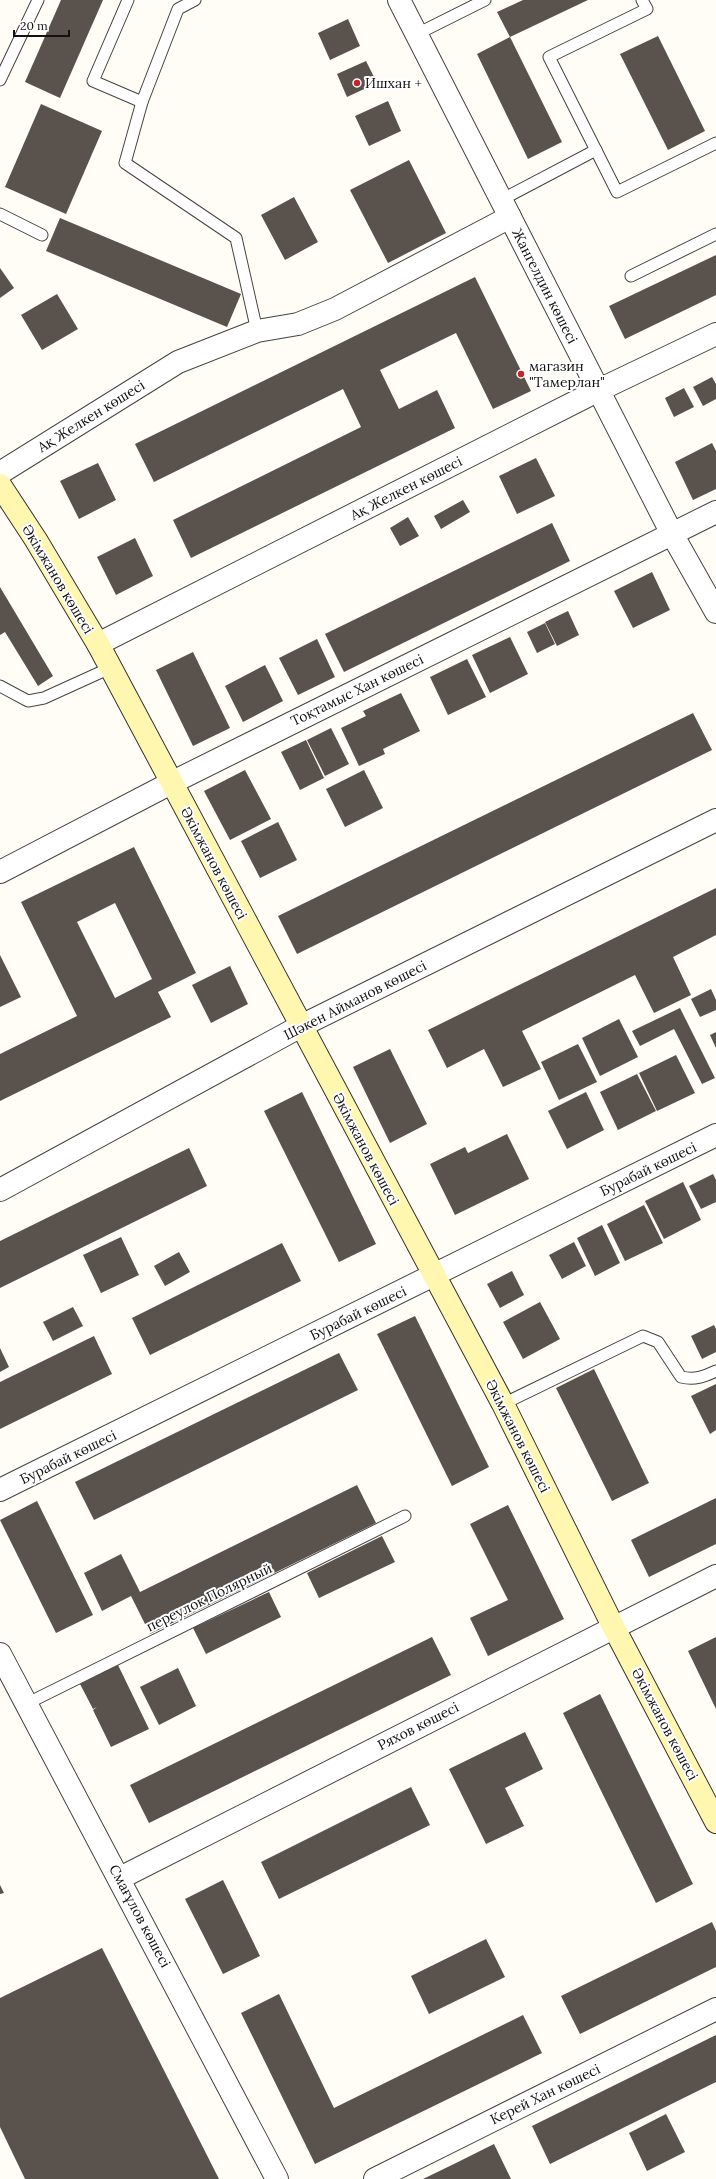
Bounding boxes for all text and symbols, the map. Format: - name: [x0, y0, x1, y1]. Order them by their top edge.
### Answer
- scale bar: [14, 12, 69, 38]
- text: 20 m: [20, 18, 48, 33]
- place label: Ишхан +: [365, 74, 422, 92]
- marker: Ишхан +: [352, 78, 362, 88]
- street label: Жангелдин көшесі: [508, 225, 582, 347]
- place label: магазин "Тамерлан": [529, 357, 605, 391]
- marker: магазин "Тамерлан": [516, 369, 526, 379]
- street label: Ақ Желкен көшесі: [33, 376, 148, 457]
- street label: Ақ Желкен көшесі: [346, 452, 465, 524]
- street label: Әкімжанов көшесі: [18, 521, 98, 637]
- street label: Тоқтамыс Хан көшесі: [288, 650, 426, 730]
- street label: Әкімжанов көшесі: [177, 804, 251, 922]
- street label: Шәкен Айманов көшесі: [281, 956, 429, 1044]
- street label: Әкімжанов көшесі: [329, 1090, 403, 1208]
- street label: Бурабай көшесі: [597, 1138, 699, 1200]
- street label: Бурабай көшесі: [307, 1282, 409, 1344]
- street label: Әкімжанов көшесі: [482, 1376, 554, 1496]
- street label: Бурабай көшесі: [17, 1426, 119, 1488]
- street label: переулок Полярный: [143, 1559, 275, 1635]
- street label: Әкімжанов көшесі: [628, 1665, 702, 1783]
- street label: Ряхов көшесі: [374, 1698, 462, 1754]
- street label: Смағұлов көшесі: [105, 1861, 175, 1971]
- street label: Керей Хан көшесі: [487, 2060, 603, 2128]

